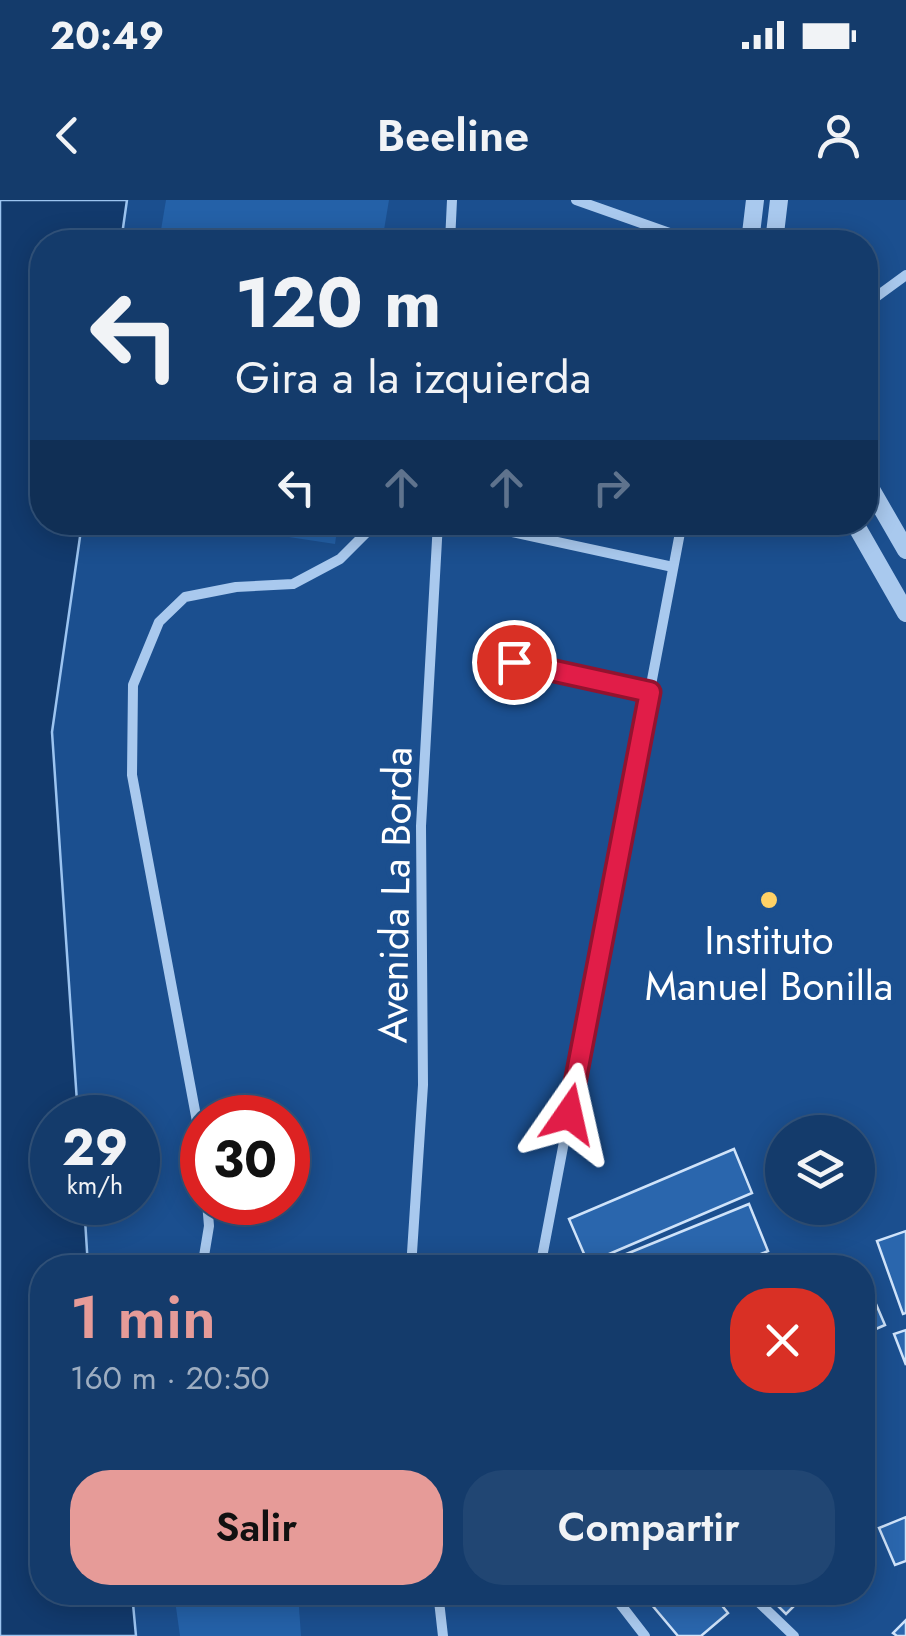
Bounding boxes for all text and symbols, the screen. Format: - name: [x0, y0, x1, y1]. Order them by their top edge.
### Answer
- text: 20:49: [50, 8, 164, 63]
- text: Beeline: [377, 103, 529, 168]
- icon: back: [40, 108, 95, 163]
- icon: person: [811, 108, 866, 163]
- text: 120 m: [235, 252, 441, 353]
- icon: left: [70, 270, 200, 400]
- text: Gira a la izquierda: [235, 345, 591, 410]
- icon: left: [269, 460, 324, 515]
- icon: ahead: [374, 460, 429, 515]
- icon: ahead: [479, 460, 534, 515]
- icon: right: [584, 460, 639, 515]
- pin: [472, 620, 557, 705]
- icon: arrive: [487, 635, 542, 690]
- street label: Avenida La Borda: [363, 746, 427, 1044]
- marker: Instituto Manuel Bonilla: [758, 889, 780, 911]
- place label: Instituto Manuel Bonilla: [645, 911, 893, 1015]
- position arrow: [517, 1062, 621, 1166]
- speed limit sign: 30: [180, 1095, 310, 1225]
- text: 29: [62, 1111, 128, 1184]
- map controls: [765, 1115, 875, 1225]
- button: layers: [765, 1115, 875, 1225]
- text: km/h: [67, 1167, 123, 1203]
- text: 1 min: [70, 1274, 216, 1361]
- button: close: [730, 1288, 835, 1393]
- text: 160 m · 20:50: [70, 1355, 270, 1401]
- button: Salir: [70, 1470, 443, 1585]
- button: Compartir: [463, 1470, 835, 1585]

